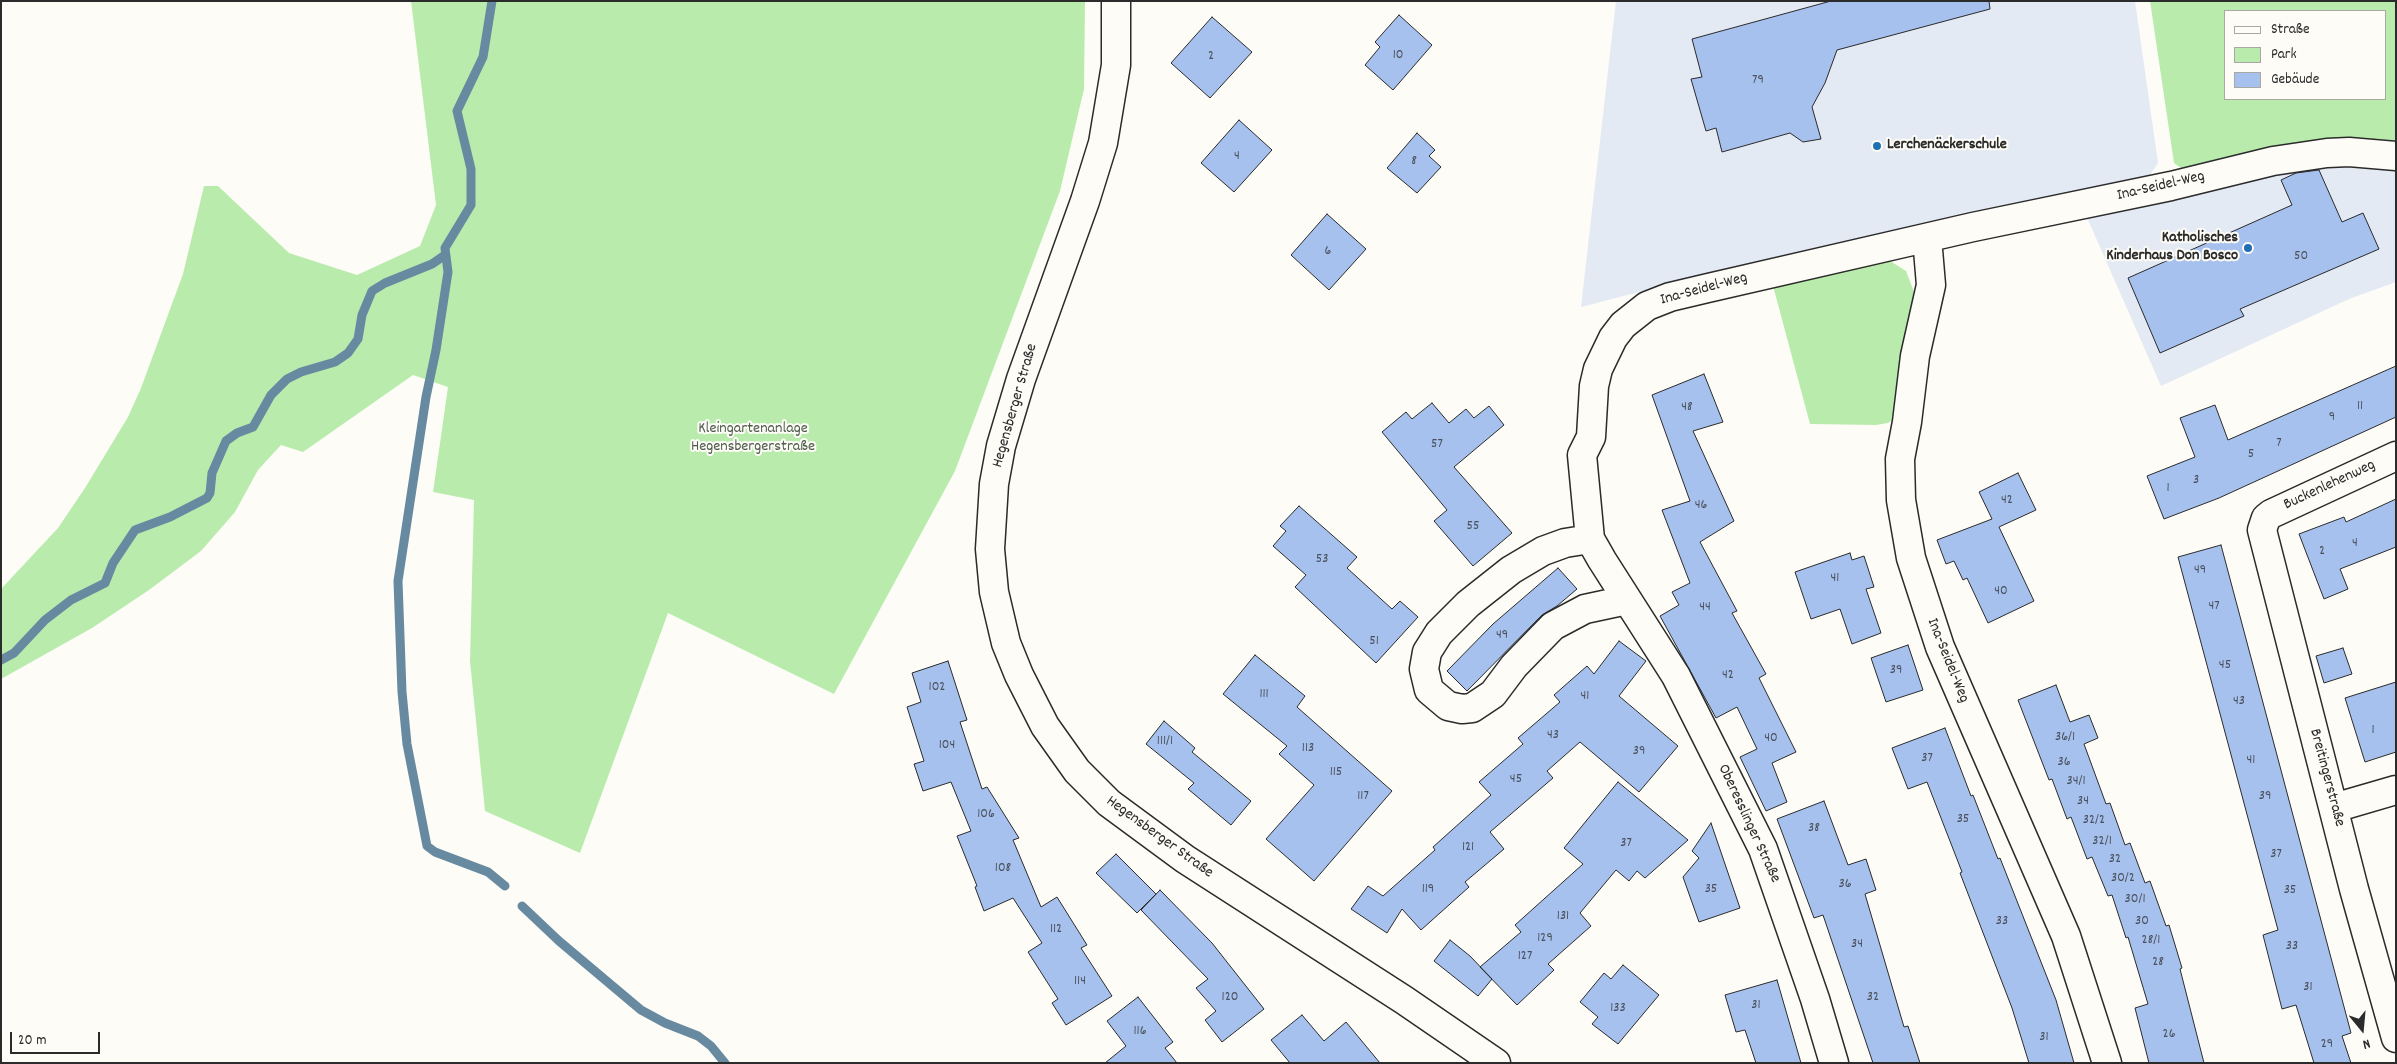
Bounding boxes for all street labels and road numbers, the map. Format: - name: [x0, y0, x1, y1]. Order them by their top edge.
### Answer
- street label: Ina-Seidel-Weg: [2115, 168, 2207, 206]
- street label: Ina-Seidel-Weg: [1658, 269, 1750, 311]
- street label: Hegensberger Straße: [989, 342, 1043, 470]
- street label: Buckenlehenweg: [2281, 456, 2379, 516]
- street label: Ina-Seidel-Weg: [1921, 616, 1973, 706]
- street label: Breitingerstraße: [2304, 727, 2348, 829]
- street label: Oberesslinger Straße: [1712, 762, 1784, 886]
- street label: Hegensberger Straße: [1102, 793, 1216, 883]

